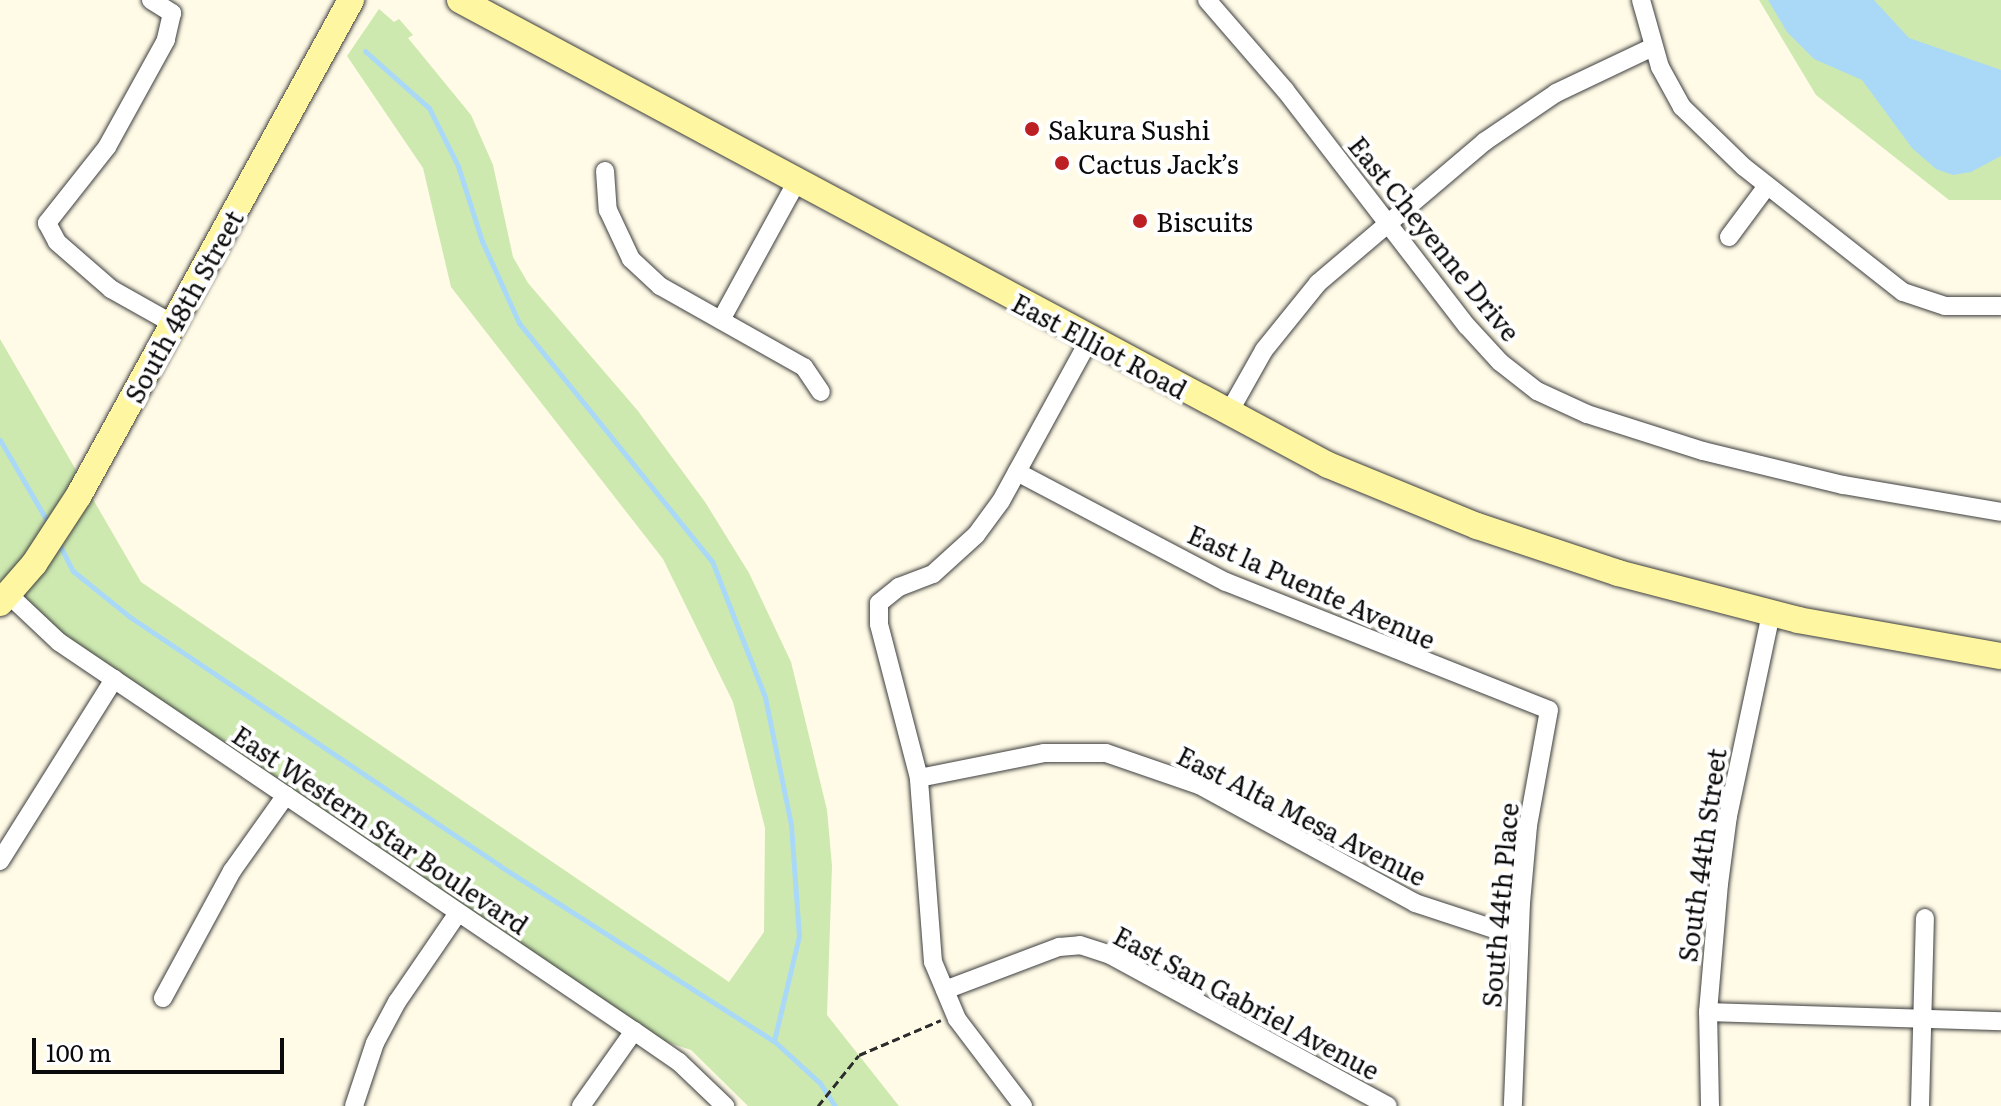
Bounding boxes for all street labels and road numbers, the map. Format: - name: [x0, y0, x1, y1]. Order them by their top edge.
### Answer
- street label: East Cheyenne Drive: [1343, 129, 1527, 347]
- street label: South 48th Street: [117, 204, 249, 408]
- street label: East Elliot Road: [1007, 286, 1193, 404]
- street label: East la Puente Avenue: [1183, 517, 1441, 655]
- street label: East Western Star Boulevard: [227, 718, 535, 940]
- street label: East Alta Mesa Avenue: [1172, 739, 1432, 891]
- street label: South 44th Street: [1671, 746, 1731, 964]
- street label: South 44th Place: [1475, 801, 1523, 1009]
- street label: East San Gabriel Avenue: [1109, 919, 1385, 1085]

